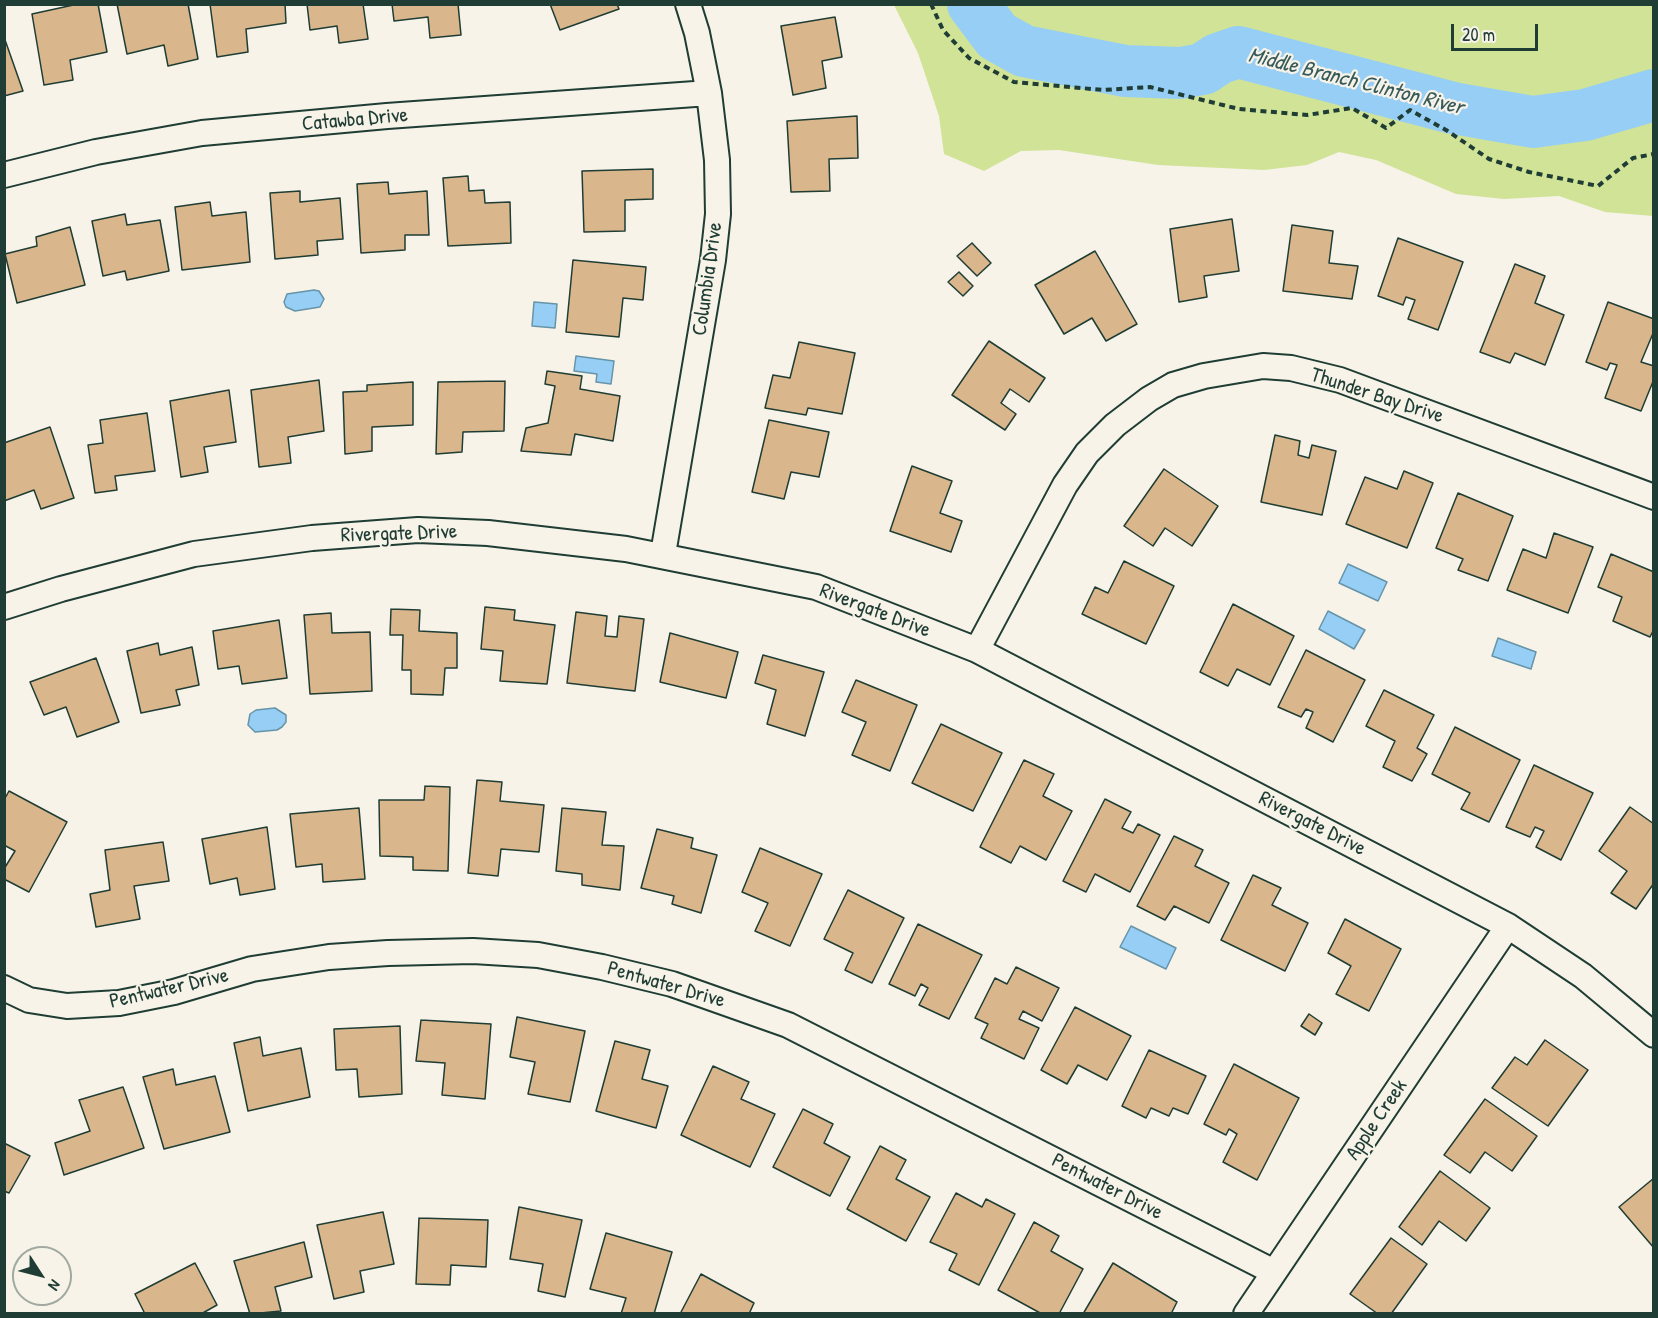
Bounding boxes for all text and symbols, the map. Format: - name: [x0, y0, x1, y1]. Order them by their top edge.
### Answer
- scale bar: [1454, 12, 1541, 50]
- text: 20 m: [1462, 22, 1495, 47]
- water label: Middle Branch Clinton River: [1246, 42, 1466, 122]
- street label: Catawba Drive: [301, 103, 409, 137]
- street label: Columbia Drive: [688, 221, 728, 337]
- street label: Thunder Bay Drive: [1307, 363, 1447, 429]
- street label: Rivergate Drive: [340, 519, 458, 549]
- street label: Rivergate Drive: [816, 578, 934, 644]
- street label: Rivergate Drive: [1254, 786, 1370, 862]
- street label: Pentwater Drive: [604, 956, 728, 1014]
- street label: Pentwater Drive: [107, 963, 231, 1015]
- street label: Apple Creek: [1341, 1075, 1413, 1165]
- street label: Pentwater Drive: [1047, 1148, 1167, 1226]
- north arrow: [12, 1246, 72, 1306]
- text: N: [44, 1275, 66, 1295]

